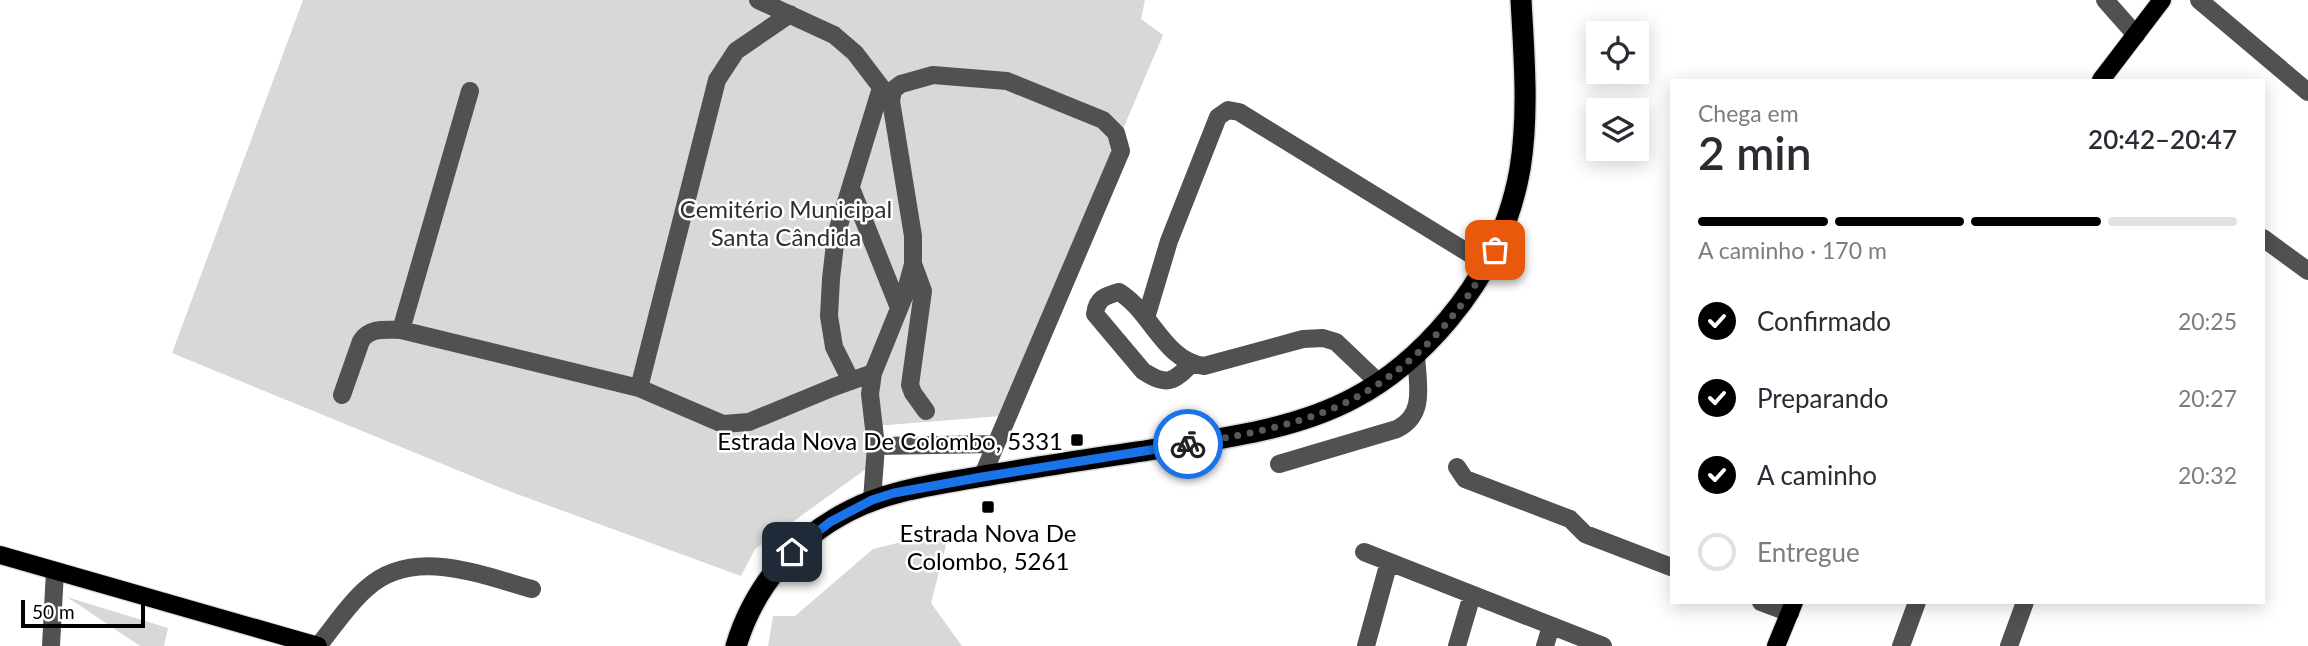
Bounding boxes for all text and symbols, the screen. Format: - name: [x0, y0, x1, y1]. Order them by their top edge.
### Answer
- map controls: [1586, 21, 1649, 161]
- button: locate: [1586, 21, 1649, 84]
- button: layers: [1586, 98, 1649, 161]
- text: Chega em: [1698, 99, 1799, 127]
- text: 20:42–20:47: [2088, 123, 2237, 155]
- text: 2 min: [1698, 125, 1812, 180]
- park label: Cemitério Municipal Santa Cândida: [680, 194, 892, 251]
- pin: [1465, 220, 1525, 280]
- icon: bag: [1476, 231, 1514, 269]
- text: A caminho · 170 m: [1698, 236, 1887, 264]
- icon: check: [1698, 302, 1736, 340]
- text: Confirmado: [1757, 305, 1891, 337]
- text: 20:25: [2178, 307, 2237, 335]
- icon: check: [1698, 379, 1736, 417]
- text: Preparando: [1757, 382, 1889, 414]
- text: 20:27: [2178, 384, 2237, 412]
- courier: [1153, 409, 1223, 479]
- icon: bike: [1169, 425, 1207, 463]
- place label: Estrada Nova De Colombo, 5331: [717, 426, 1063, 455]
- marker: Estrada Nova De Colombo, 5331: [1069, 432, 1085, 448]
- icon: check: [1698, 456, 1736, 494]
- text: A caminho: [1757, 459, 1877, 491]
- text: 20:32: [2178, 461, 2237, 489]
- marker: Estrada Nova De Colombo, 5261: [980, 499, 996, 515]
- place label: Estrada Nova De Colombo, 5261: [900, 518, 1076, 575]
- pin: [762, 522, 822, 582]
- icon: home: [773, 533, 811, 571]
- text: Entregue: [1757, 536, 1860, 568]
- scale bar: [21, 597, 145, 629]
- text: 50 m: [32, 600, 75, 623]

